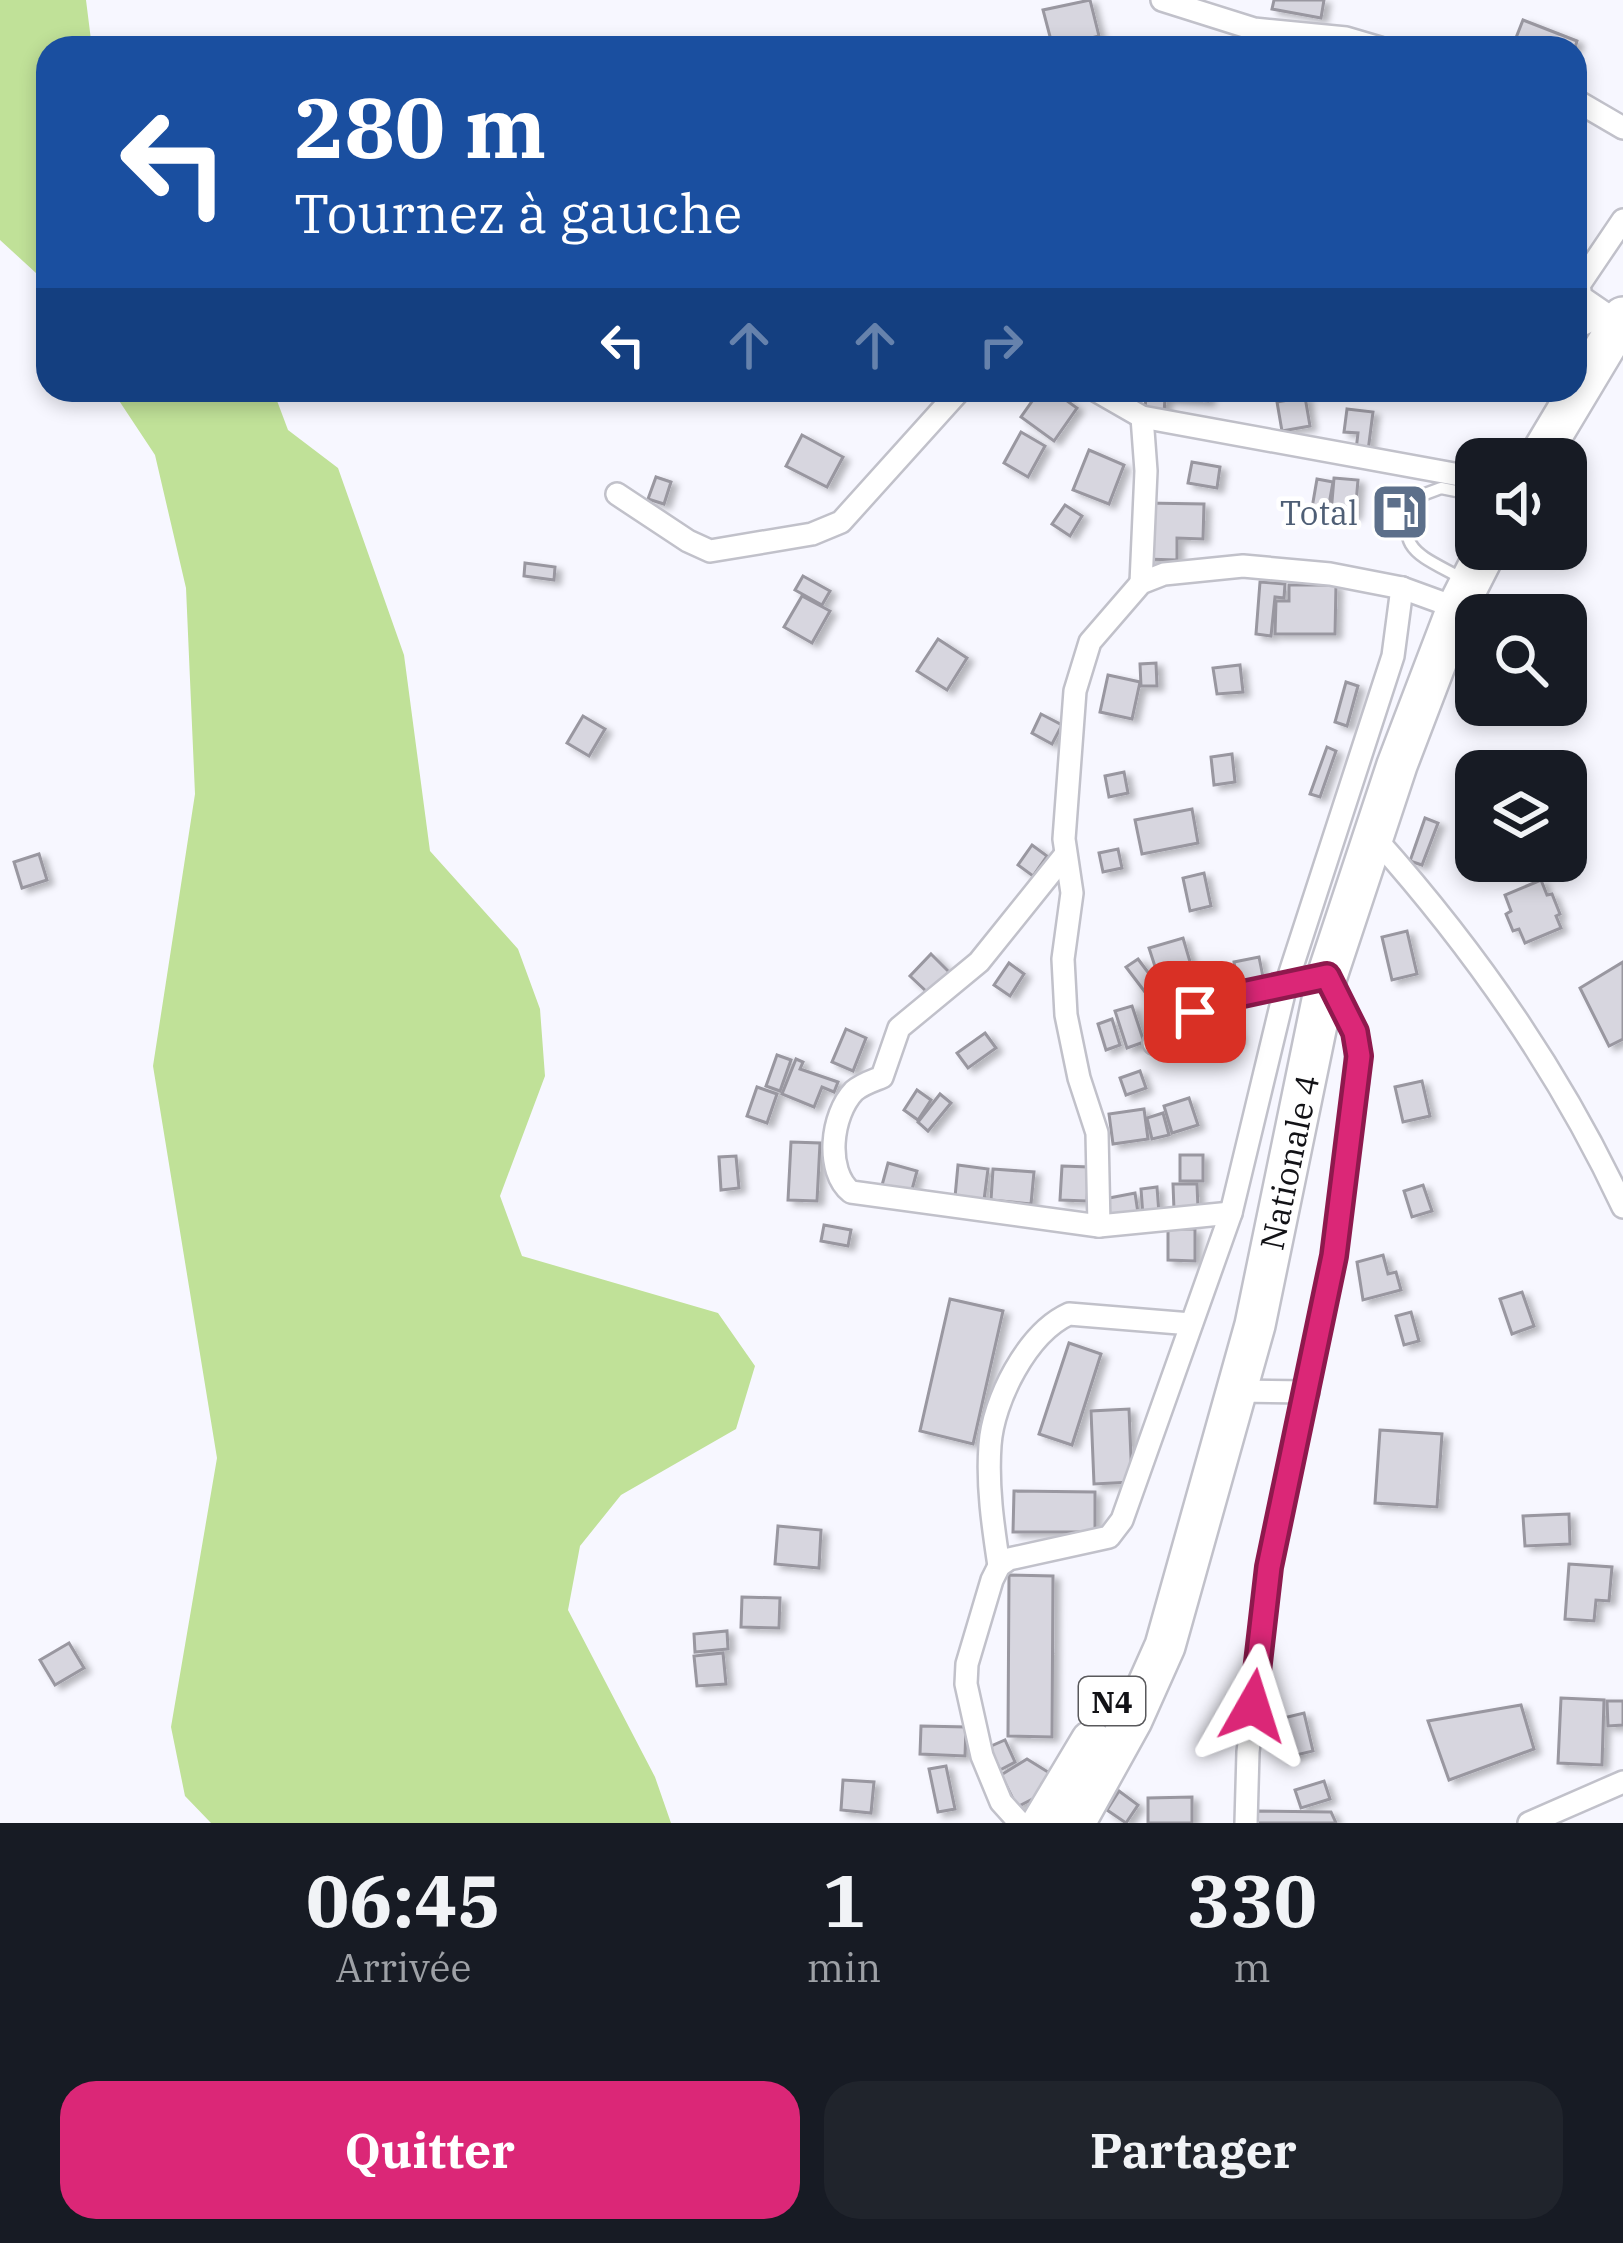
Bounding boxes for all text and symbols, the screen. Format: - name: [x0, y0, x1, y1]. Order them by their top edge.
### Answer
- text: 280 m: [294, 72, 546, 181]
- icon: left: [96, 84, 252, 240]
- text: Tournez à gauche: [294, 178, 742, 248]
- icon: left: [590, 312, 656, 378]
- icon: ahead: [716, 312, 782, 378]
- icon: ahead: [842, 312, 908, 378]
- icon: right: [968, 312, 1034, 378]
- map controls: [1455, 438, 1587, 882]
- button: sound: [1455, 438, 1587, 570]
- fuel station icon: Total: [1369, 481, 1431, 543]
- place label: Total: [1280, 491, 1358, 534]
- button: search: [1455, 594, 1587, 726]
- button: layers: [1455, 750, 1587, 882]
- pin: [1144, 961, 1246, 1063]
- icon: arrive: [1162, 979, 1228, 1045]
- street label: Nationale 4: [1249, 1070, 1329, 1254]
- position arrow: [1190, 1643, 1316, 1769]
- road number: N4: [1079, 1677, 1145, 1725]
- text: 06:45: [306, 1853, 501, 1947]
- text: 1: [822, 1853, 866, 1947]
- text: 330: [1187, 1853, 1317, 1947]
- text: Arrivée: [335, 1942, 471, 1993]
- text: min: [807, 1942, 881, 1993]
- text: m: [1234, 1942, 1271, 1993]
- button: Quitter: [60, 2081, 800, 2219]
- button: Partager: [824, 2081, 1563, 2219]

